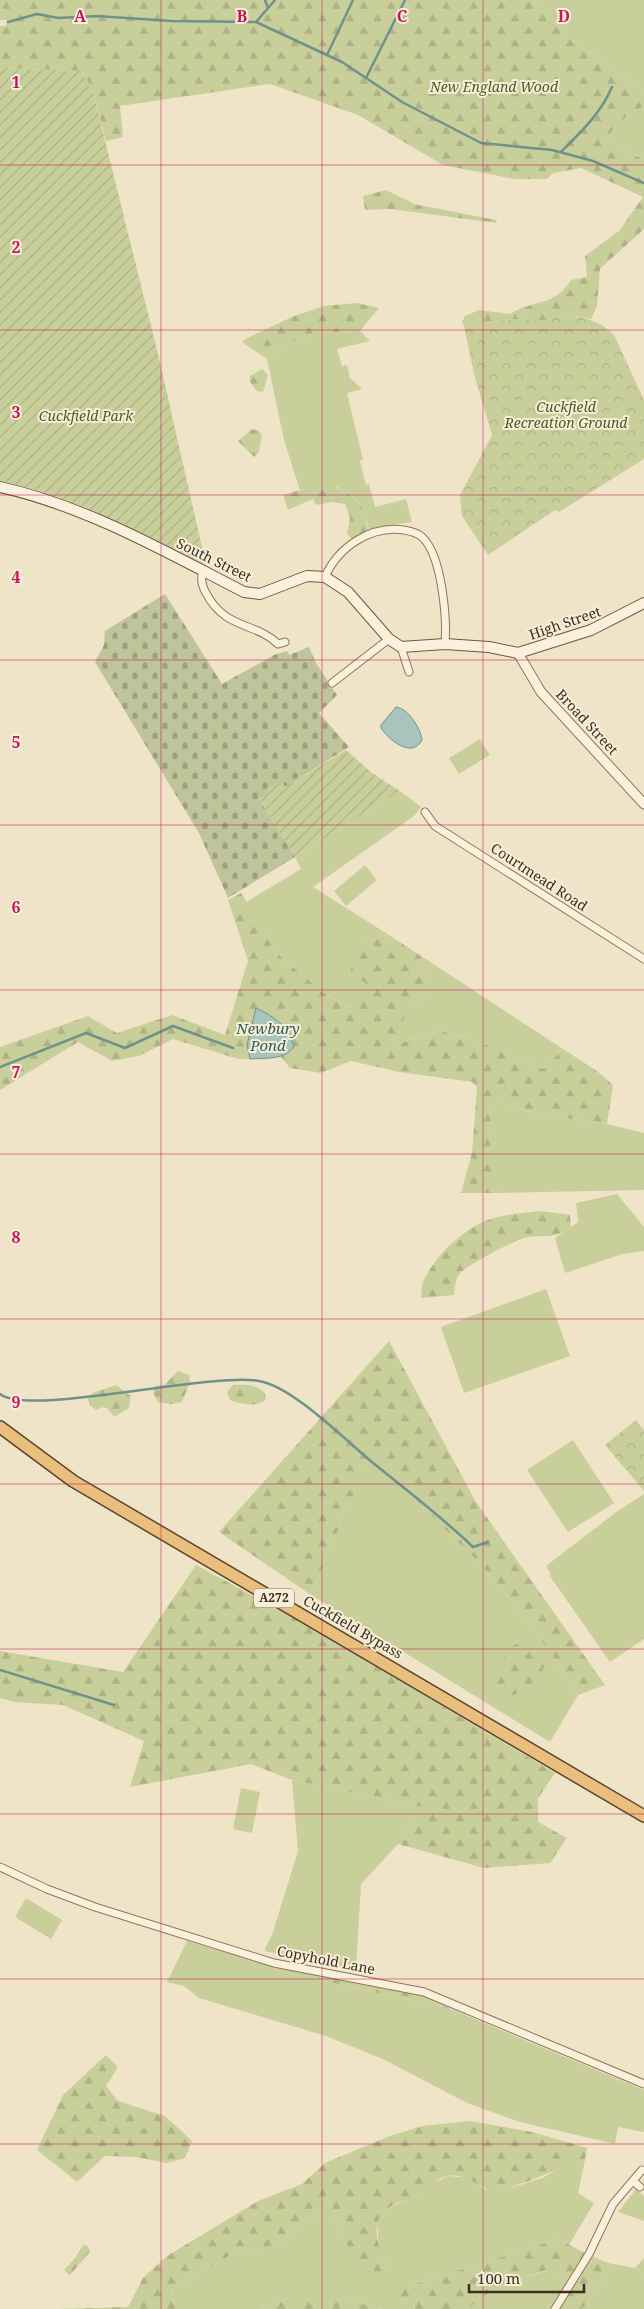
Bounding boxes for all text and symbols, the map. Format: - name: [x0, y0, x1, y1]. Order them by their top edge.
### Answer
- text: A: [74, 5, 87, 27]
- text: B: [237, 5, 248, 27]
- text: C: [397, 5, 408, 27]
- text: D: [558, 5, 570, 27]
- text: 1: [11, 71, 21, 93]
- park label: New England Wood: [429, 77, 559, 96]
- text: 2: [11, 236, 21, 258]
- park label: Cuckfield Recreation Ground: [504, 397, 628, 432]
- text: 3: [11, 401, 21, 423]
- park label: Cuckfield Park: [39, 406, 134, 425]
- street label: South Street: [174, 533, 255, 586]
- text: 4: [11, 566, 21, 588]
- street label: High Street: [526, 601, 603, 644]
- street label: Broad Street: [552, 685, 623, 759]
- text: 5: [11, 731, 21, 753]
- street label: Courtmead Road: [487, 838, 592, 915]
- text: 6: [11, 896, 21, 918]
- water label: Newbury Pond: [235, 1018, 300, 1055]
- text: 7: [11, 1061, 21, 1083]
- text: 8: [11, 1226, 21, 1248]
- text: 9: [11, 1391, 21, 1413]
- road number: A272: [254, 1589, 294, 1608]
- street label: Cuckfield Bypass: [300, 1590, 406, 1663]
- street label: Copyhold Lane: [275, 1941, 377, 1978]
- scale bar: [469, 2262, 584, 2294]
- text: 100 m: [477, 2268, 520, 2288]

